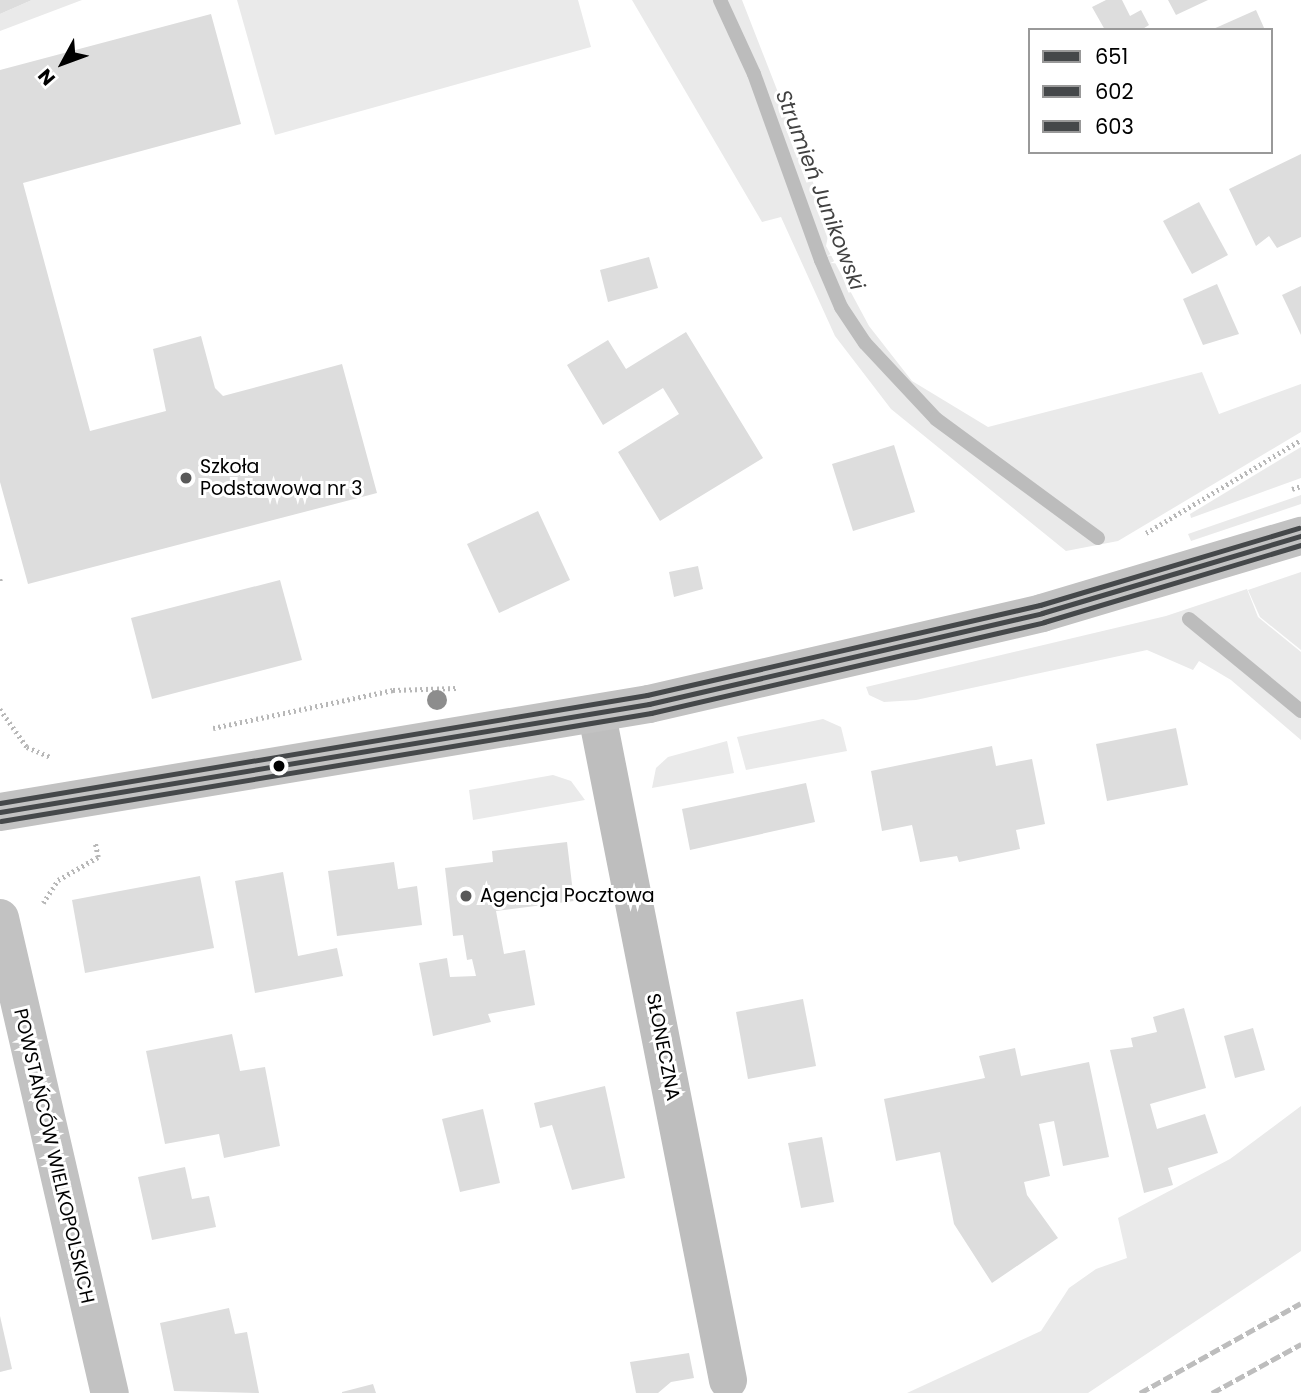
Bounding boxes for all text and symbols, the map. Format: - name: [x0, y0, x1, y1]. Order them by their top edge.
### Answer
- north arrow: [28, 28, 98, 98]
- legend: [1028, 28, 1273, 154]
- text: 651: [1095, 42, 1128, 71]
- text: N: [32, 63, 62, 91]
- text: 602: [1095, 77, 1134, 106]
- water label: Strumień Junikowski: [770, 86, 870, 294]
- text: 603: [1095, 112, 1134, 141]
- place label: Szkoła Podstawowa nr 3: [200, 456, 362, 500]
- marker: Szkoła Podstawowa nr 3: [178, 470, 194, 486]
- unlabelled marker: [272, 759, 286, 773]
- place label: Agencja Pocztowa: [480, 885, 655, 907]
- marker: Agencja Pocztowa: [458, 888, 474, 904]
- street label: SŁONECZNA: [641, 992, 685, 1102]
- street label: POWSTAŃCÓW WIELKOPOLSKICH: [9, 1006, 99, 1306]

